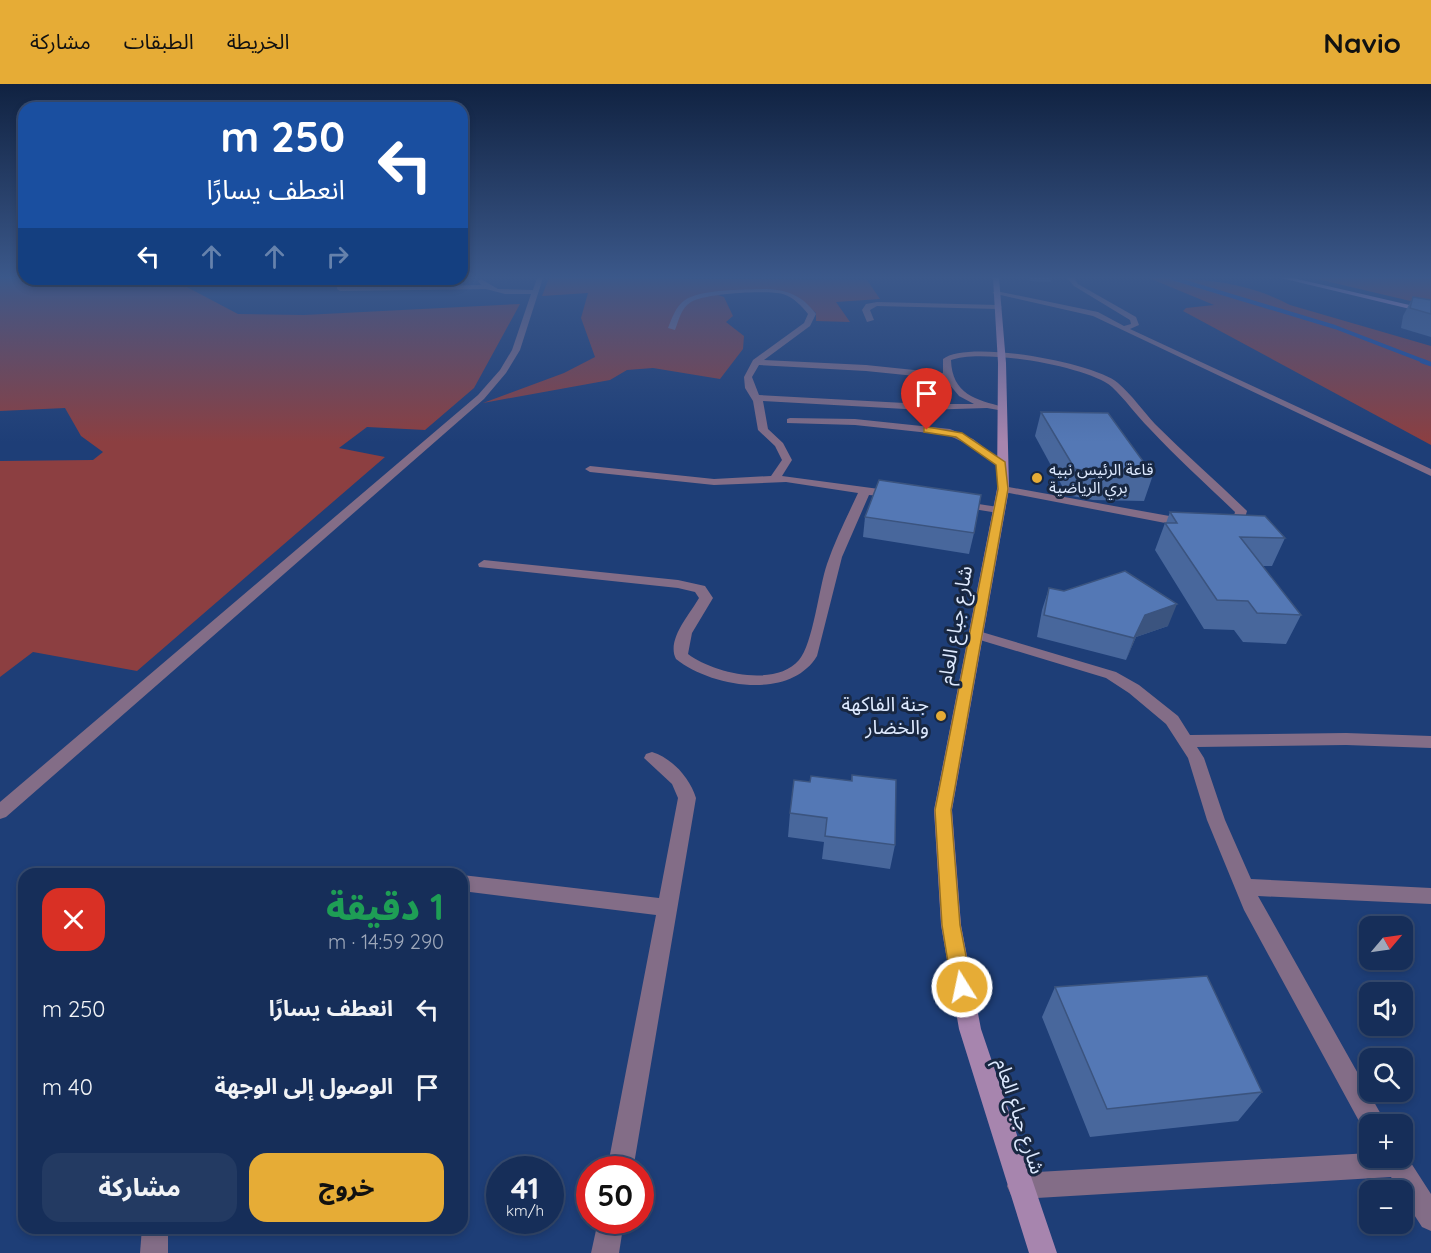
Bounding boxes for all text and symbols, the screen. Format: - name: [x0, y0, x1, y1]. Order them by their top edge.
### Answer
- text: Navio: [1323, 25, 1401, 60]
- text: مشاركة: [30, 28, 91, 54]
- text: الطبقات: [124, 28, 194, 54]
- text: الخريطة: [227, 28, 290, 54]
- text: 250 m: [221, 110, 345, 163]
- icon: left: [366, 126, 444, 204]
- text: انعطف يسارًا: [207, 172, 345, 206]
- icon: left: [132, 240, 165, 273]
- icon: ahead: [195, 240, 228, 273]
- icon: ahead: [258, 240, 291, 273]
- icon: right: [321, 240, 354, 273]
- pin: [901, 368, 952, 430]
- icon: arrive: [910, 377, 943, 410]
- place label: قاعة الرئيس نبيه بري الرياضية: [1049, 459, 1153, 500]
- marker: قاعة الرئيس نبيه بري الرياضية: [1030, 471, 1044, 485]
- street label: شارع جباع العام: [932, 563, 980, 687]
- place label: جنة الفاكهة والخضار: [841, 691, 929, 739]
- marker: جنة الفاكهة والخضار: [934, 709, 948, 723]
- text: 1 دقيقة: [326, 884, 444, 929]
- button: close: [42, 888, 105, 951]
- north arrow: [1359, 916, 1413, 970]
- map controls: [1359, 916, 1413, 1234]
- text: 290 m · 14:59: [328, 929, 444, 954]
- position arrow: [930, 955, 994, 1019]
- button: sound: [1359, 982, 1413, 1036]
- icon: left: [411, 993, 444, 1026]
- text: انعطف يسارًا: [269, 994, 393, 1022]
- text: 250 m: [42, 995, 105, 1023]
- button: search: [1359, 1048, 1413, 1102]
- street label: شارع جباع العام: [987, 1055, 1051, 1178]
- icon: arrive: [411, 1071, 444, 1104]
- text: الوصول إلى الوجهة: [215, 1072, 393, 1100]
- text: 40 m: [42, 1073, 93, 1101]
- button: +: [1359, 1114, 1413, 1168]
- button: مشاركة: [42, 1153, 237, 1222]
- button: خروج: [249, 1153, 444, 1222]
- speed limit sign: 50: [576, 1156, 654, 1234]
- text: 41: [511, 1169, 539, 1207]
- button: −: [1359, 1180, 1413, 1234]
- text: km/h: [506, 1201, 544, 1220]

